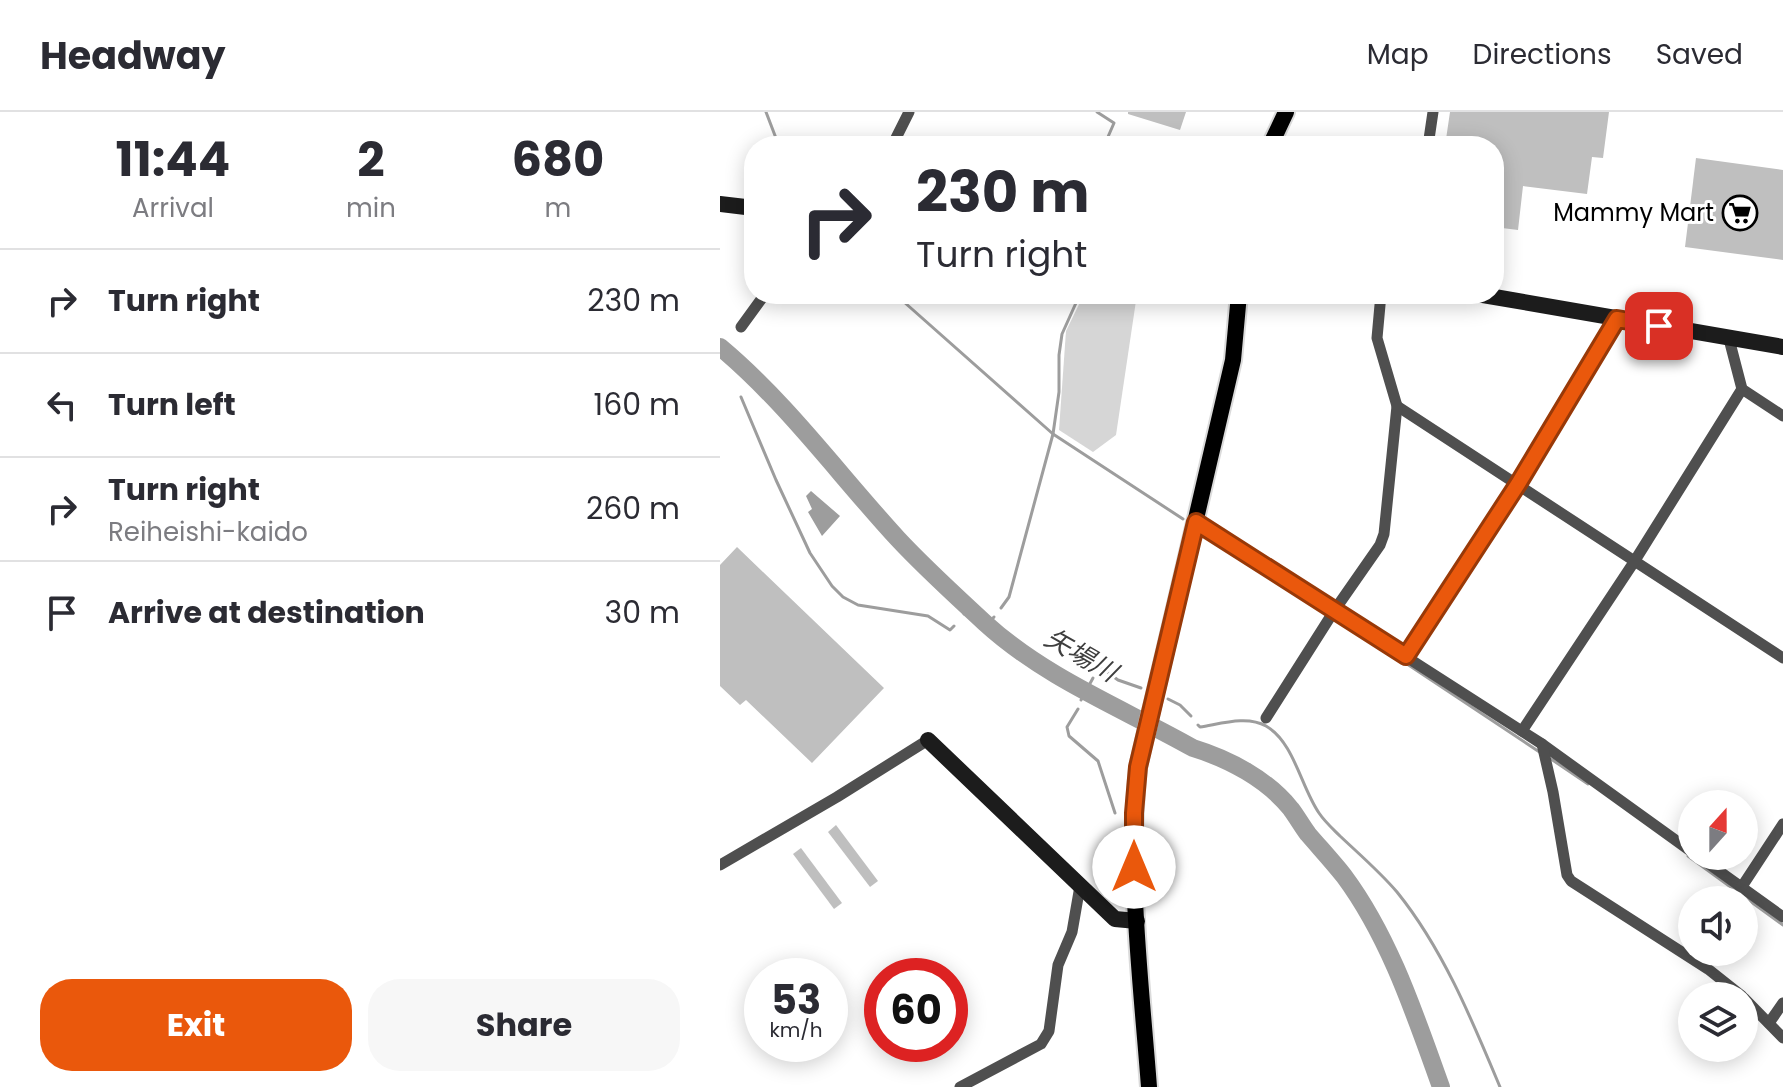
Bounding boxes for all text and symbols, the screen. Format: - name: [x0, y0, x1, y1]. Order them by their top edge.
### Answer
- text: Headway: [40, 29, 226, 82]
- text: Map: [1367, 35, 1429, 74]
- text: Directions: [1473, 35, 1612, 74]
- text: Saved: [1656, 35, 1743, 74]
- text: 11:44: [116, 126, 230, 193]
- text: 2: [357, 126, 385, 193]
- text: 680: [511, 126, 604, 193]
- text: 230 m: [916, 153, 1090, 232]
- icon: right: [784, 168, 888, 272]
- text: Arrival: [132, 190, 214, 226]
- text: min: [346, 190, 396, 226]
- text: m: [544, 190, 571, 226]
- supermarket icon: Mammy Mart: [1721, 194, 1759, 232]
- place label: Mammy Mart: [1553, 196, 1714, 229]
- text: Turn right: [916, 229, 1087, 280]
- icon: right: [40, 279, 84, 323]
- text: Turn right: [108, 279, 260, 322]
- text: 230 m: [587, 279, 680, 322]
- pin: [1625, 292, 1693, 360]
- icon: arrive: [1637, 304, 1681, 348]
- icon: left: [40, 383, 84, 427]
- text: Turn left: [108, 383, 236, 426]
- text: 160 m: [594, 383, 680, 426]
- text: Turn right: [108, 468, 260, 511]
- icon: right: [40, 487, 84, 531]
- text: 260 m: [586, 487, 680, 530]
- text: Reiheishi-kaido: [108, 514, 308, 550]
- icon: arrive: [40, 591, 84, 635]
- text: Arrive at destination: [108, 591, 425, 634]
- text: 30 m: [605, 591, 680, 634]
- water label: 矢場川: [1038, 620, 1126, 692]
- north arrow: [1678, 790, 1758, 870]
- map controls: [1678, 790, 1758, 1062]
- position arrow: [1092, 825, 1176, 909]
- button: sound: [1678, 886, 1758, 966]
- speed limit sign: 60: [864, 958, 968, 1062]
- text: 53: [771, 972, 821, 1028]
- button: Exit: [40, 979, 352, 1071]
- button: Share: [368, 979, 680, 1071]
- button: layers: [1678, 982, 1758, 1062]
- text: km/h: [769, 1016, 823, 1044]

